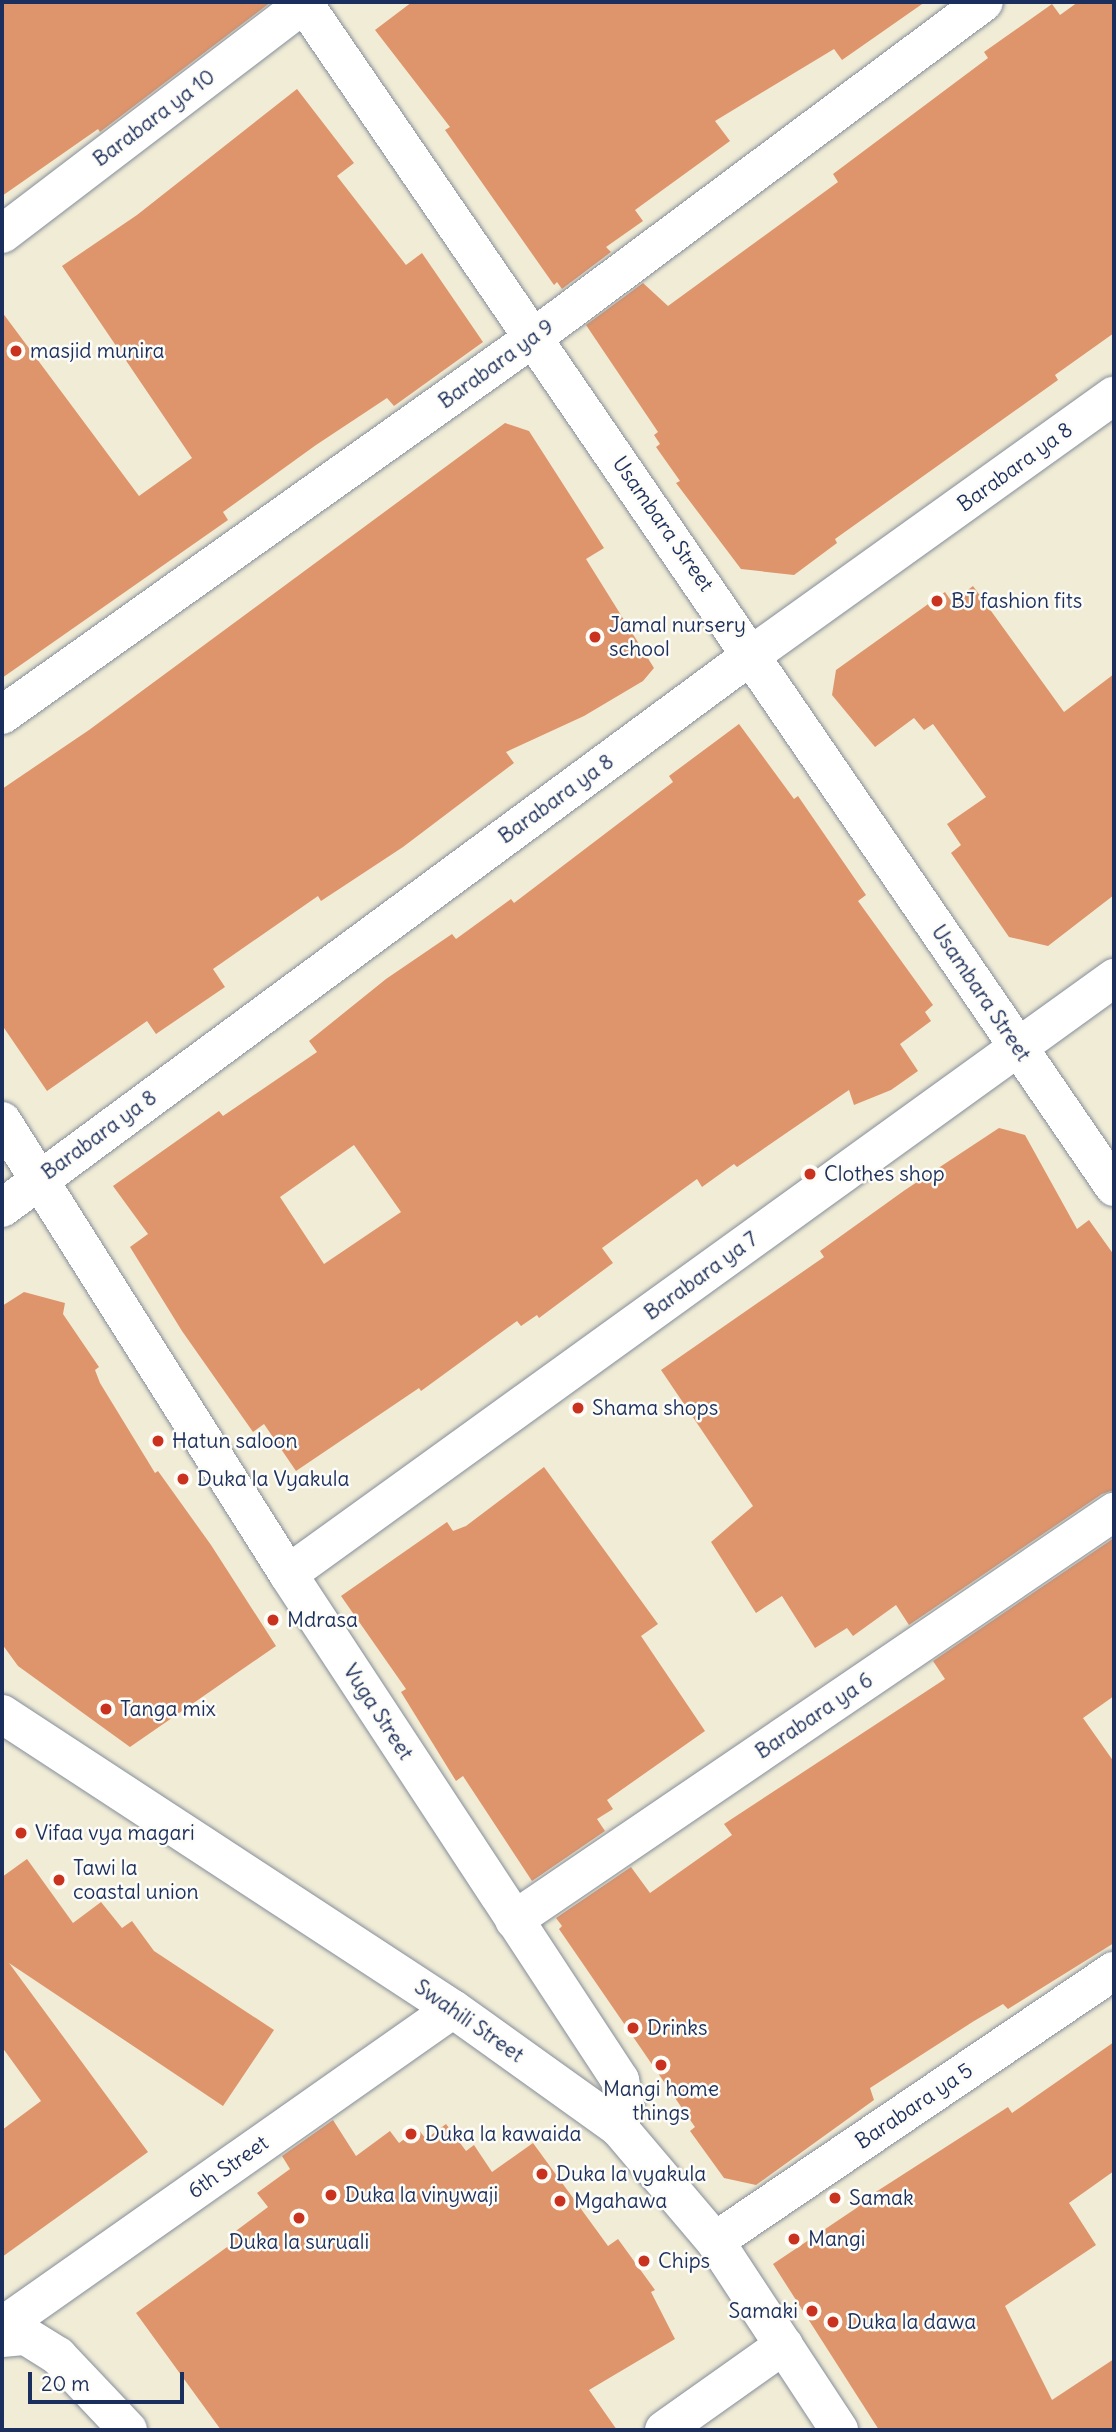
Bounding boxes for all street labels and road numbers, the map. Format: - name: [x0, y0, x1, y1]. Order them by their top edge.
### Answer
- street label: Barabara ya 10: [88, 64, 220, 172]
- street label: Barabara ya 9: [434, 314, 558, 414]
- street label: Barabara ya 8: [953, 417, 1077, 517]
- street label: Usambara Street: [607, 452, 719, 596]
- street label: Barabara ya 8: [494, 749, 618, 849]
- street label: Usambara Street: [926, 920, 1036, 1066]
- street label: Barabara ya 8: [37, 1085, 161, 1185]
- street label: Barabara ya 7: [639, 1226, 763, 1326]
- street label: Vuga Street: [338, 1659, 418, 1765]
- street label: Barabara ya 6: [751, 1668, 877, 1764]
- street label: Swahili Street: [410, 1974, 528, 2068]
- street label: Barabara ya 5: [851, 2058, 977, 2154]
- street label: 6th Street: [183, 2130, 273, 2204]

